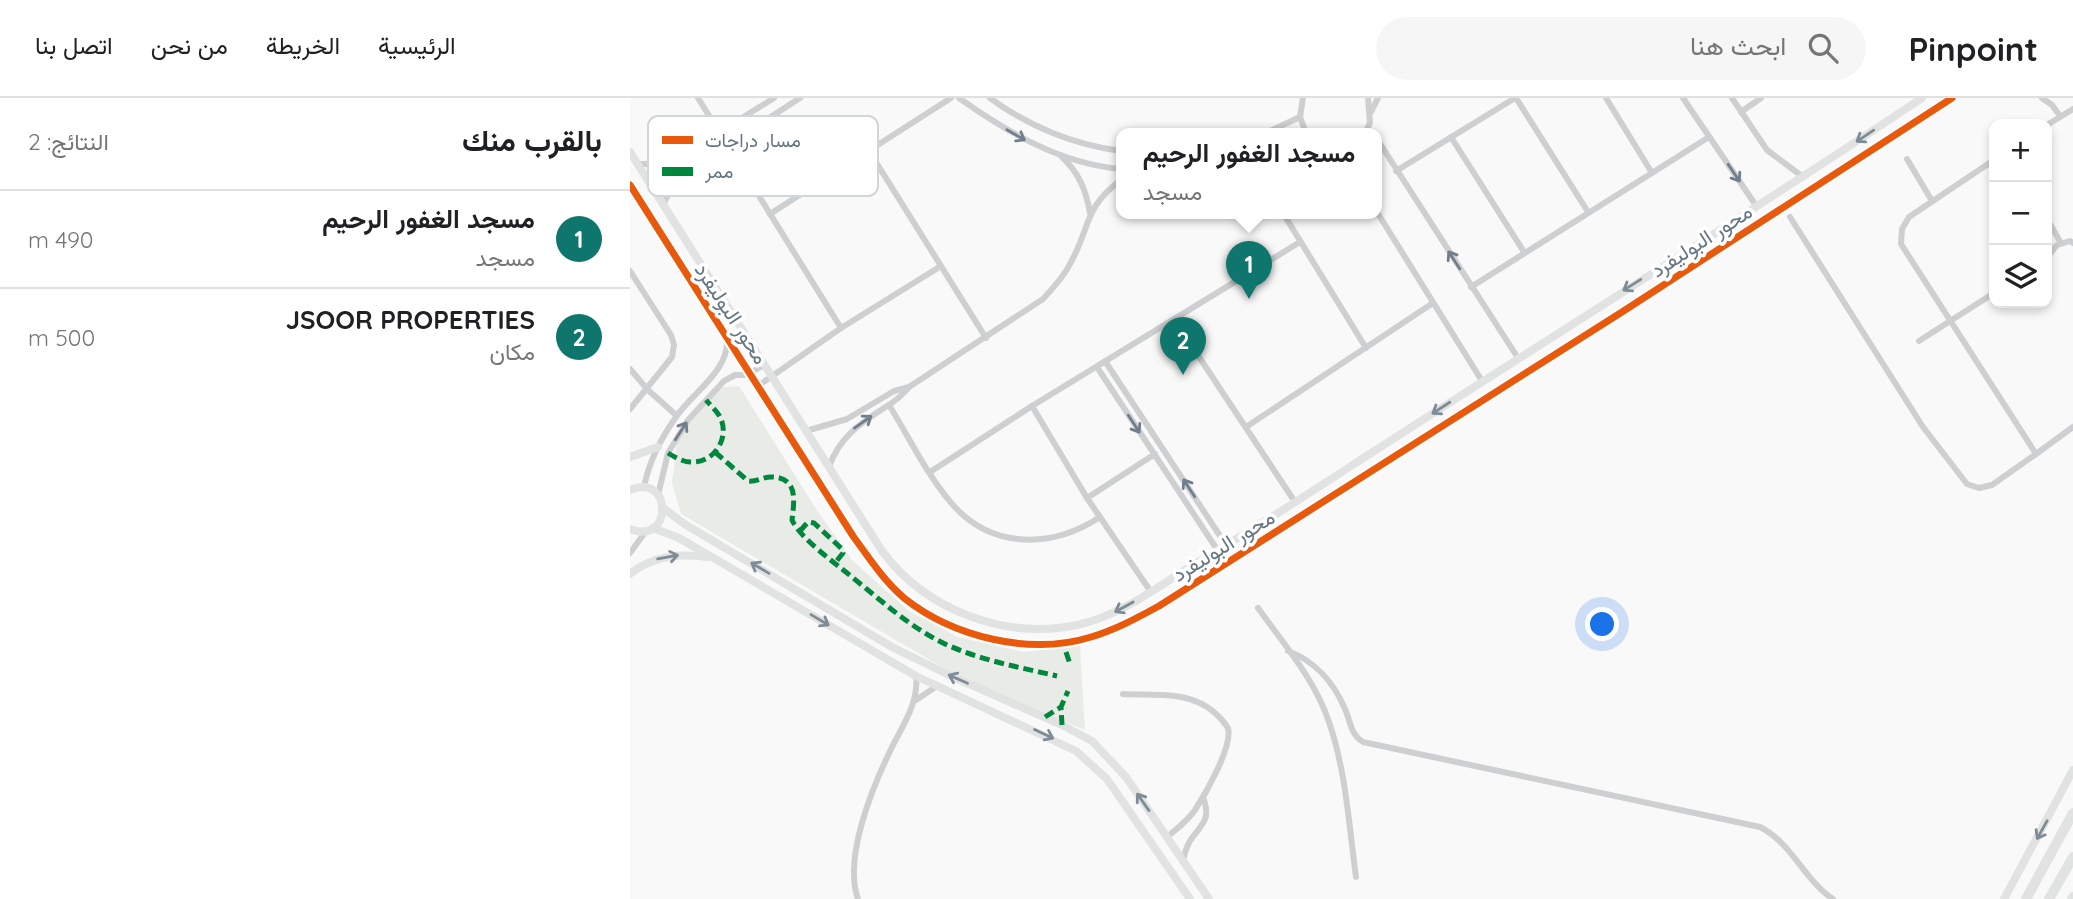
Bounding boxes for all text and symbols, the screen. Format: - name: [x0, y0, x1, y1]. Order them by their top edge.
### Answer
- search box: [1376, 17, 1866, 80]
- text: Pinpoint: [1908, 28, 2038, 69]
- text: ابحث هنا: [1690, 29, 1786, 62]
- icon: search: [1804, 29, 1842, 67]
- text: اتصل بنا: [35, 30, 113, 60]
- text: من نحن: [151, 30, 228, 60]
- text: الخريطة: [266, 30, 340, 60]
- text: الرئيسية: [378, 30, 456, 60]
- legend: [648, 116, 878, 196]
- map controls: [1989, 119, 2052, 308]
- button: +: [1989, 119, 2052, 182]
- text: بالقرب منك: [462, 121, 602, 159]
- text: النتائج: 2: [28, 127, 109, 156]
- text: مسار دراجات: [705, 128, 801, 152]
- one-way arrow: [1006, 128, 1026, 142]
- popup: [1116, 128, 1382, 219]
- one-way arrow: [1856, 129, 1875, 143]
- text: مسجد الغفور الرحيم: [1143, 136, 1355, 169]
- text: ممر: [704, 159, 733, 183]
- one-way arrow: [1727, 163, 1741, 182]
- text: مسجد: [1143, 177, 1202, 206]
- button: −: [1989, 182, 2052, 245]
- street label: محور البوليفرد: [1645, 198, 1757, 283]
- text: مسجد الغفور الرحيم: [322, 202, 535, 235]
- text: 490 m: [28, 225, 93, 254]
- text: 1: [575, 225, 583, 254]
- pin: 1: [1226, 241, 1272, 299]
- text: مسجد: [475, 243, 535, 272]
- button: layers: [1989, 245, 2052, 308]
- one-way arrow: [1447, 251, 1461, 270]
- street label: محور البوليفرد: [689, 257, 774, 369]
- one-way arrow: [1623, 279, 1643, 293]
- text: JSOOR PROPERTIES: [286, 303, 535, 336]
- pin: 2: [1160, 317, 1206, 375]
- text: 500 m: [28, 323, 95, 352]
- text: 2: [572, 323, 586, 352]
- text: مكان: [489, 337, 535, 366]
- one-way arrow: [1432, 401, 1451, 415]
- one-way arrow: [1128, 413, 1142, 433]
- one-way arrow: [853, 415, 872, 429]
- one-way arrow: [674, 422, 688, 442]
- one-way arrow: [1182, 479, 1196, 499]
- street label: محور البوليفرد: [1167, 503, 1280, 588]
- one-way arrow: [656, 550, 679, 564]
- one-way arrow: [750, 561, 770, 575]
- one-way arrow: [1114, 601, 1135, 614]
- your location: [1585, 607, 1619, 641]
- one-way arrow: [809, 613, 829, 627]
- one-way arrow: [948, 672, 970, 685]
- one-way arrow: [1033, 728, 1054, 741]
- one-way arrow: [1136, 793, 1150, 812]
- one-way arrow: [2035, 819, 2048, 840]

